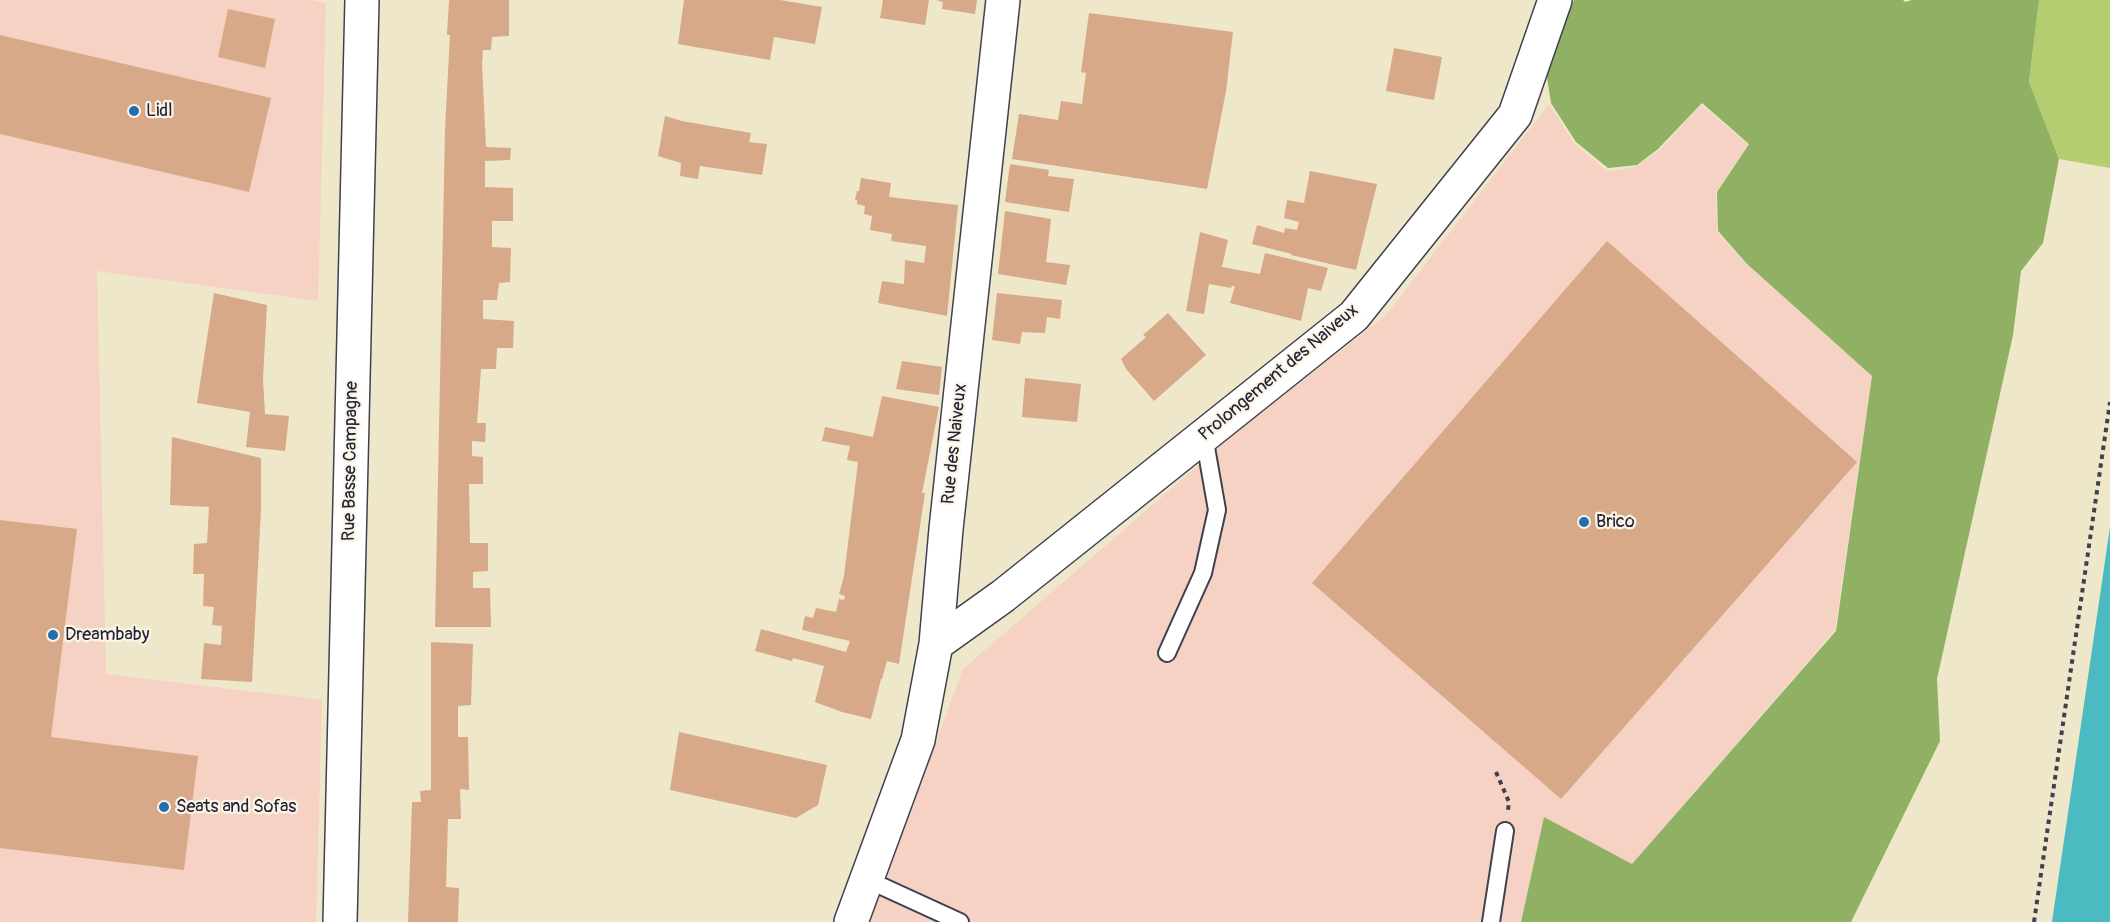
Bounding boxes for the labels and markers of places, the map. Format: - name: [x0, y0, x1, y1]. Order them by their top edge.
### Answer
- place label: Lidl: [146, 100, 172, 122]
- marker: Lidl: [127, 104, 141, 118]
- place label: Brico: [1596, 511, 1635, 533]
- marker: Brico: [1577, 515, 1591, 529]
- place label: Dreambaby: [65, 624, 149, 646]
- marker: Dreambaby: [46, 628, 60, 642]
- place label: Seats and Sofas: [176, 796, 296, 818]
- marker: Seats and Sofas: [157, 800, 171, 814]

